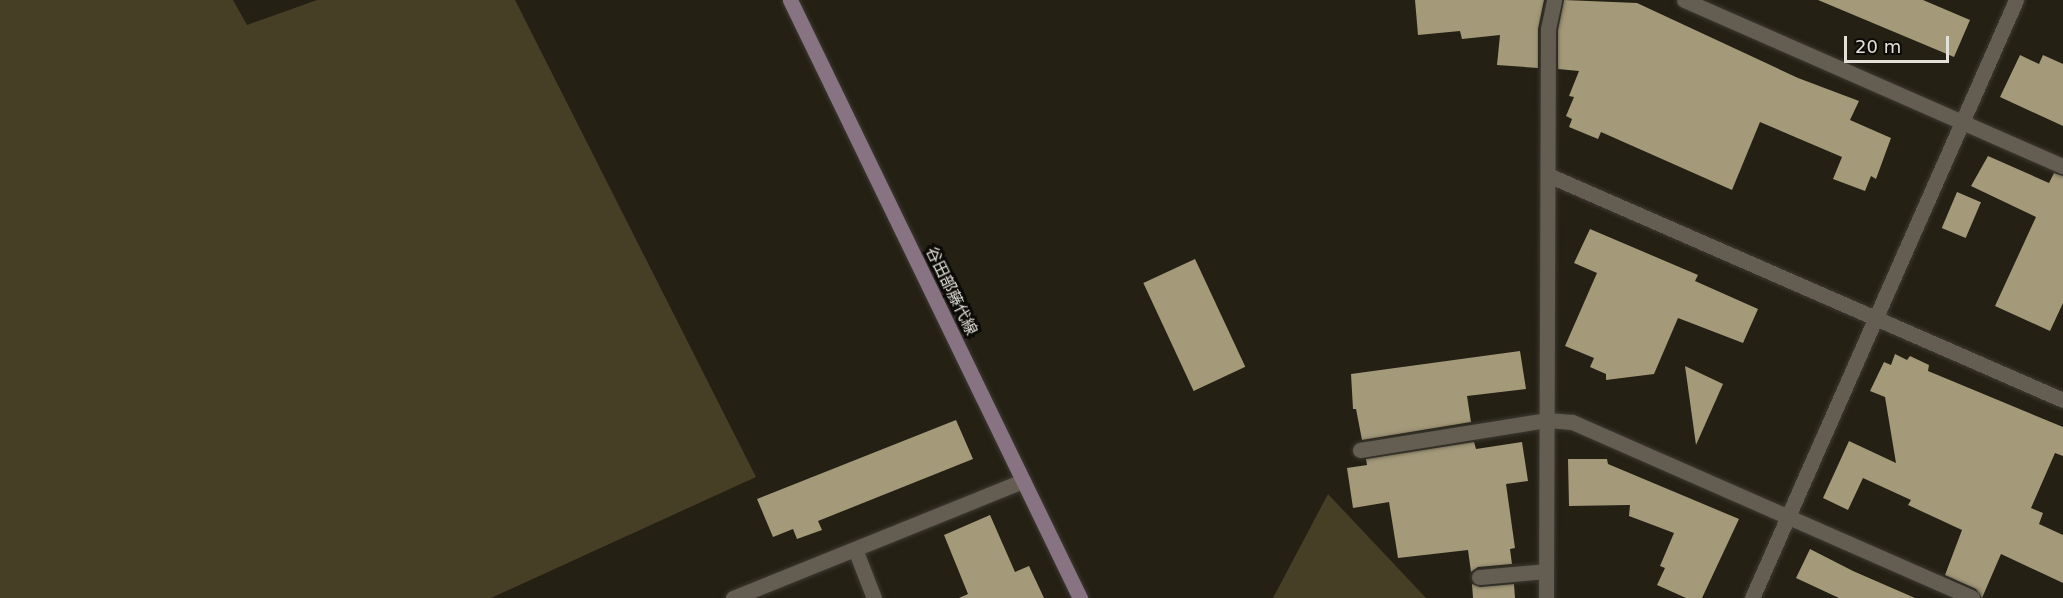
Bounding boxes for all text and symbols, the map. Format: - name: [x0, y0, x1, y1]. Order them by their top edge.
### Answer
- scale bar: [1847, 24, 1952, 62]
- text: 20 m: [1855, 36, 1901, 57]
- street label: 谷田部藤代線: [921, 244, 981, 338]

